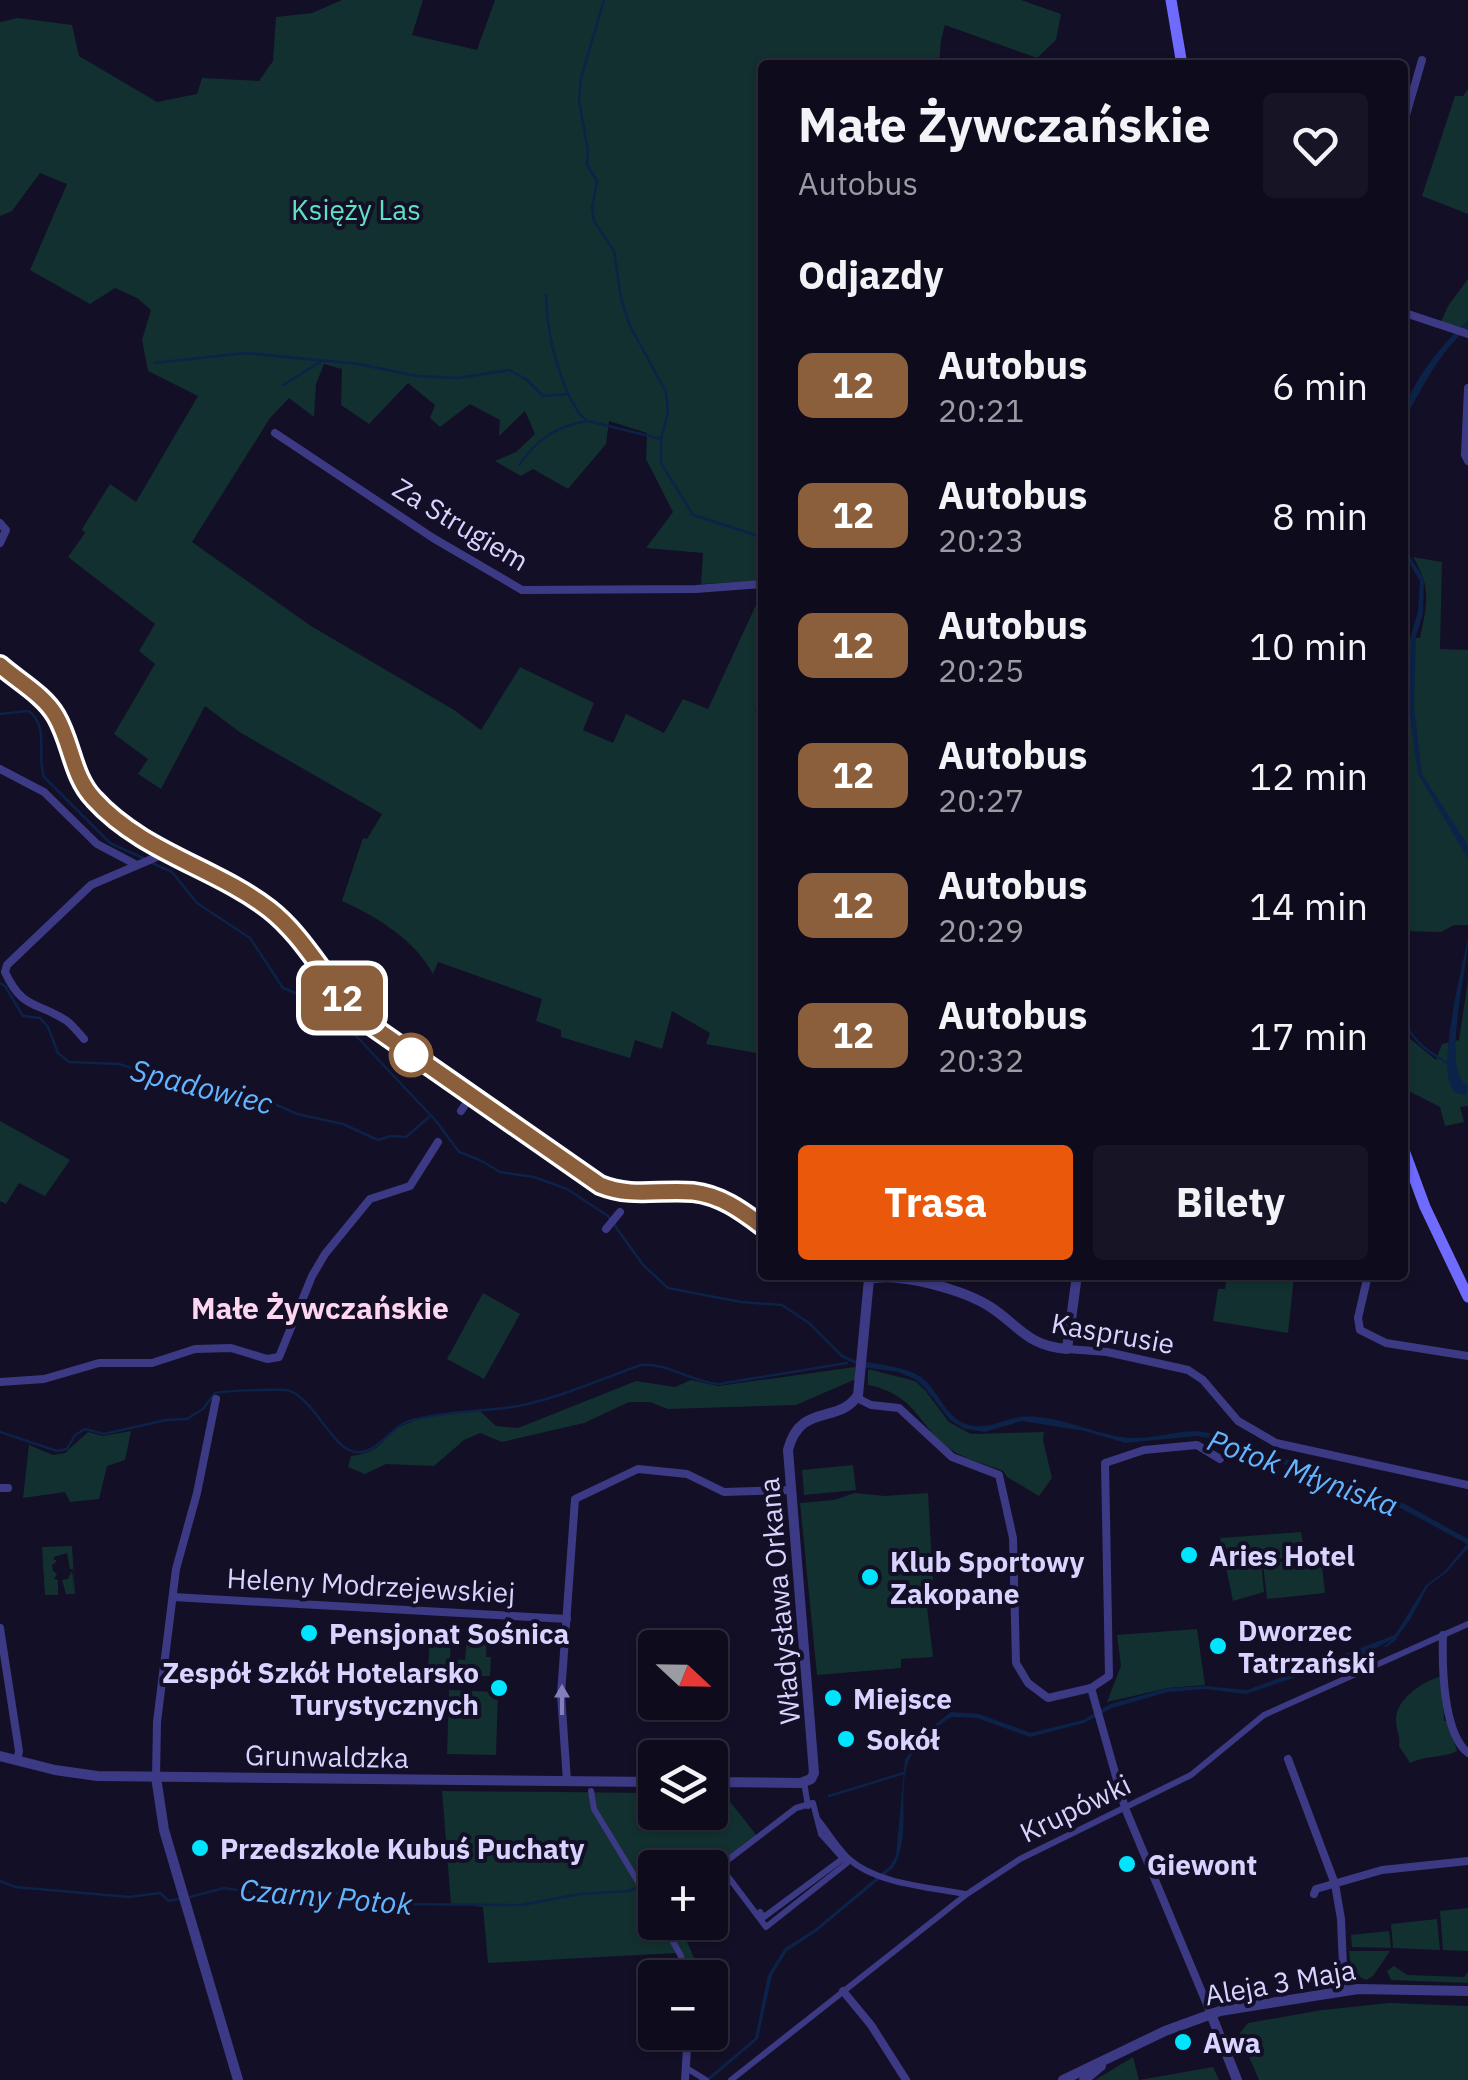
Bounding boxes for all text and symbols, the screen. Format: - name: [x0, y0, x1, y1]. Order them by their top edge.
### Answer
- text: Małe Żywczańskie: [798, 93, 1211, 155]
- button: heart: [1263, 93, 1368, 198]
- text: Autobus: [798, 162, 918, 204]
- park label: Księży Las: [291, 191, 421, 228]
- text: Odjazdy: [798, 250, 943, 299]
- text: Autobus: [938, 340, 1087, 389]
- text: 6 min: [1272, 361, 1368, 410]
- text: 12: [832, 362, 874, 408]
- text: 20:21: [938, 389, 1024, 431]
- street label: Za Strugiem: [386, 469, 536, 579]
- text: Autobus: [938, 470, 1087, 519]
- text: 8 min: [1272, 491, 1368, 540]
- text: 12: [832, 492, 874, 538]
- text: 20:23: [938, 519, 1024, 561]
- text: Autobus: [938, 600, 1087, 649]
- text: 10 min: [1249, 621, 1368, 670]
- text: 12: [832, 622, 874, 668]
- text: 20:25: [938, 649, 1024, 691]
- text: Autobus: [938, 730, 1087, 779]
- text: 12 min: [1249, 751, 1368, 800]
- text: 12: [832, 752, 874, 798]
- text: 20:27: [938, 779, 1024, 821]
- text: Autobus: [938, 860, 1087, 909]
- text: 14 min: [1249, 881, 1368, 930]
- text: 12: [832, 882, 874, 928]
- text: 20:29: [938, 909, 1024, 951]
- line badge: 12: [297, 966, 387, 1030]
- text: 12: [321, 975, 363, 1021]
- text: Autobus: [938, 990, 1087, 1039]
- text: 17 min: [1249, 1011, 1368, 1060]
- text: 12: [832, 1012, 874, 1058]
- unlabelled marker: [390, 1034, 432, 1076]
- text: 20:32: [938, 1039, 1024, 1081]
- water label: Spadowiec: [127, 1049, 278, 1123]
- button: Trasa: [798, 1145, 1073, 1260]
- button: Bilety: [1093, 1145, 1368, 1260]
- district label: Małe Żywczańskie: [191, 1288, 449, 1327]
- street label: Kasprusie: [1049, 1304, 1177, 1362]
- water label: Potok Młyniska: [1203, 1420, 1403, 1524]
- street label: Władysława Orkana: [750, 1476, 808, 1726]
- place label: Aries Hotel: [1209, 1537, 1355, 1574]
- place label: Klub Sportowy Zakopane: [890, 1543, 1084, 1612]
- marker: Aries Hotel: [1178, 1544, 1200, 1566]
- street label: Heleny Modrzejewskiej: [226, 1559, 516, 1611]
- marker: Klub Sportowy Zakopane: [859, 1566, 881, 1588]
- place label: Dworzec Tatrzański: [1238, 1612, 1376, 1681]
- place label: Pensjonat Sośnica: [329, 1615, 569, 1652]
- marker: Pensjonat Sośnica: [298, 1622, 320, 1644]
- north arrow: [638, 1630, 728, 1720]
- map controls: [638, 1630, 728, 2050]
- marker: Dworzec Tatrzański: [1207, 1635, 1229, 1657]
- place label: Zespół Szkół Hotelarsko Turystycznych: [162, 1654, 479, 1723]
- marker: Zespół Szkół Hotelarsko Turystycznych: [488, 1677, 510, 1699]
- place label: Miejsce: [853, 1680, 952, 1717]
- one-way arrow: [554, 1683, 570, 1715]
- marker: Miejsce: [822, 1687, 844, 1709]
- place label: Sokół: [866, 1721, 940, 1758]
- marker: Sokół: [835, 1728, 857, 1750]
- street label: Grunwaldzka: [245, 1736, 409, 1776]
- button: layers: [638, 1740, 728, 1830]
- street label: Krupówki: [1014, 1765, 1136, 1851]
- place label: Przedszkole Kubuś Puchaty: [220, 1830, 584, 1867]
- marker: Przedszkole Kubuś Puchaty: [189, 1837, 211, 1859]
- place label: Giewont: [1147, 1846, 1257, 1883]
- button: +: [638, 1850, 728, 1940]
- marker: Giewont: [1116, 1853, 1138, 1875]
- water label: Czarny Potok: [238, 1869, 414, 1923]
- street label: Aleja 3 Maja: [1202, 1951, 1358, 2013]
- button: −: [638, 1960, 728, 2050]
- place label: Awa: [1203, 2024, 1261, 2061]
- marker: Awa: [1172, 2031, 1194, 2053]

